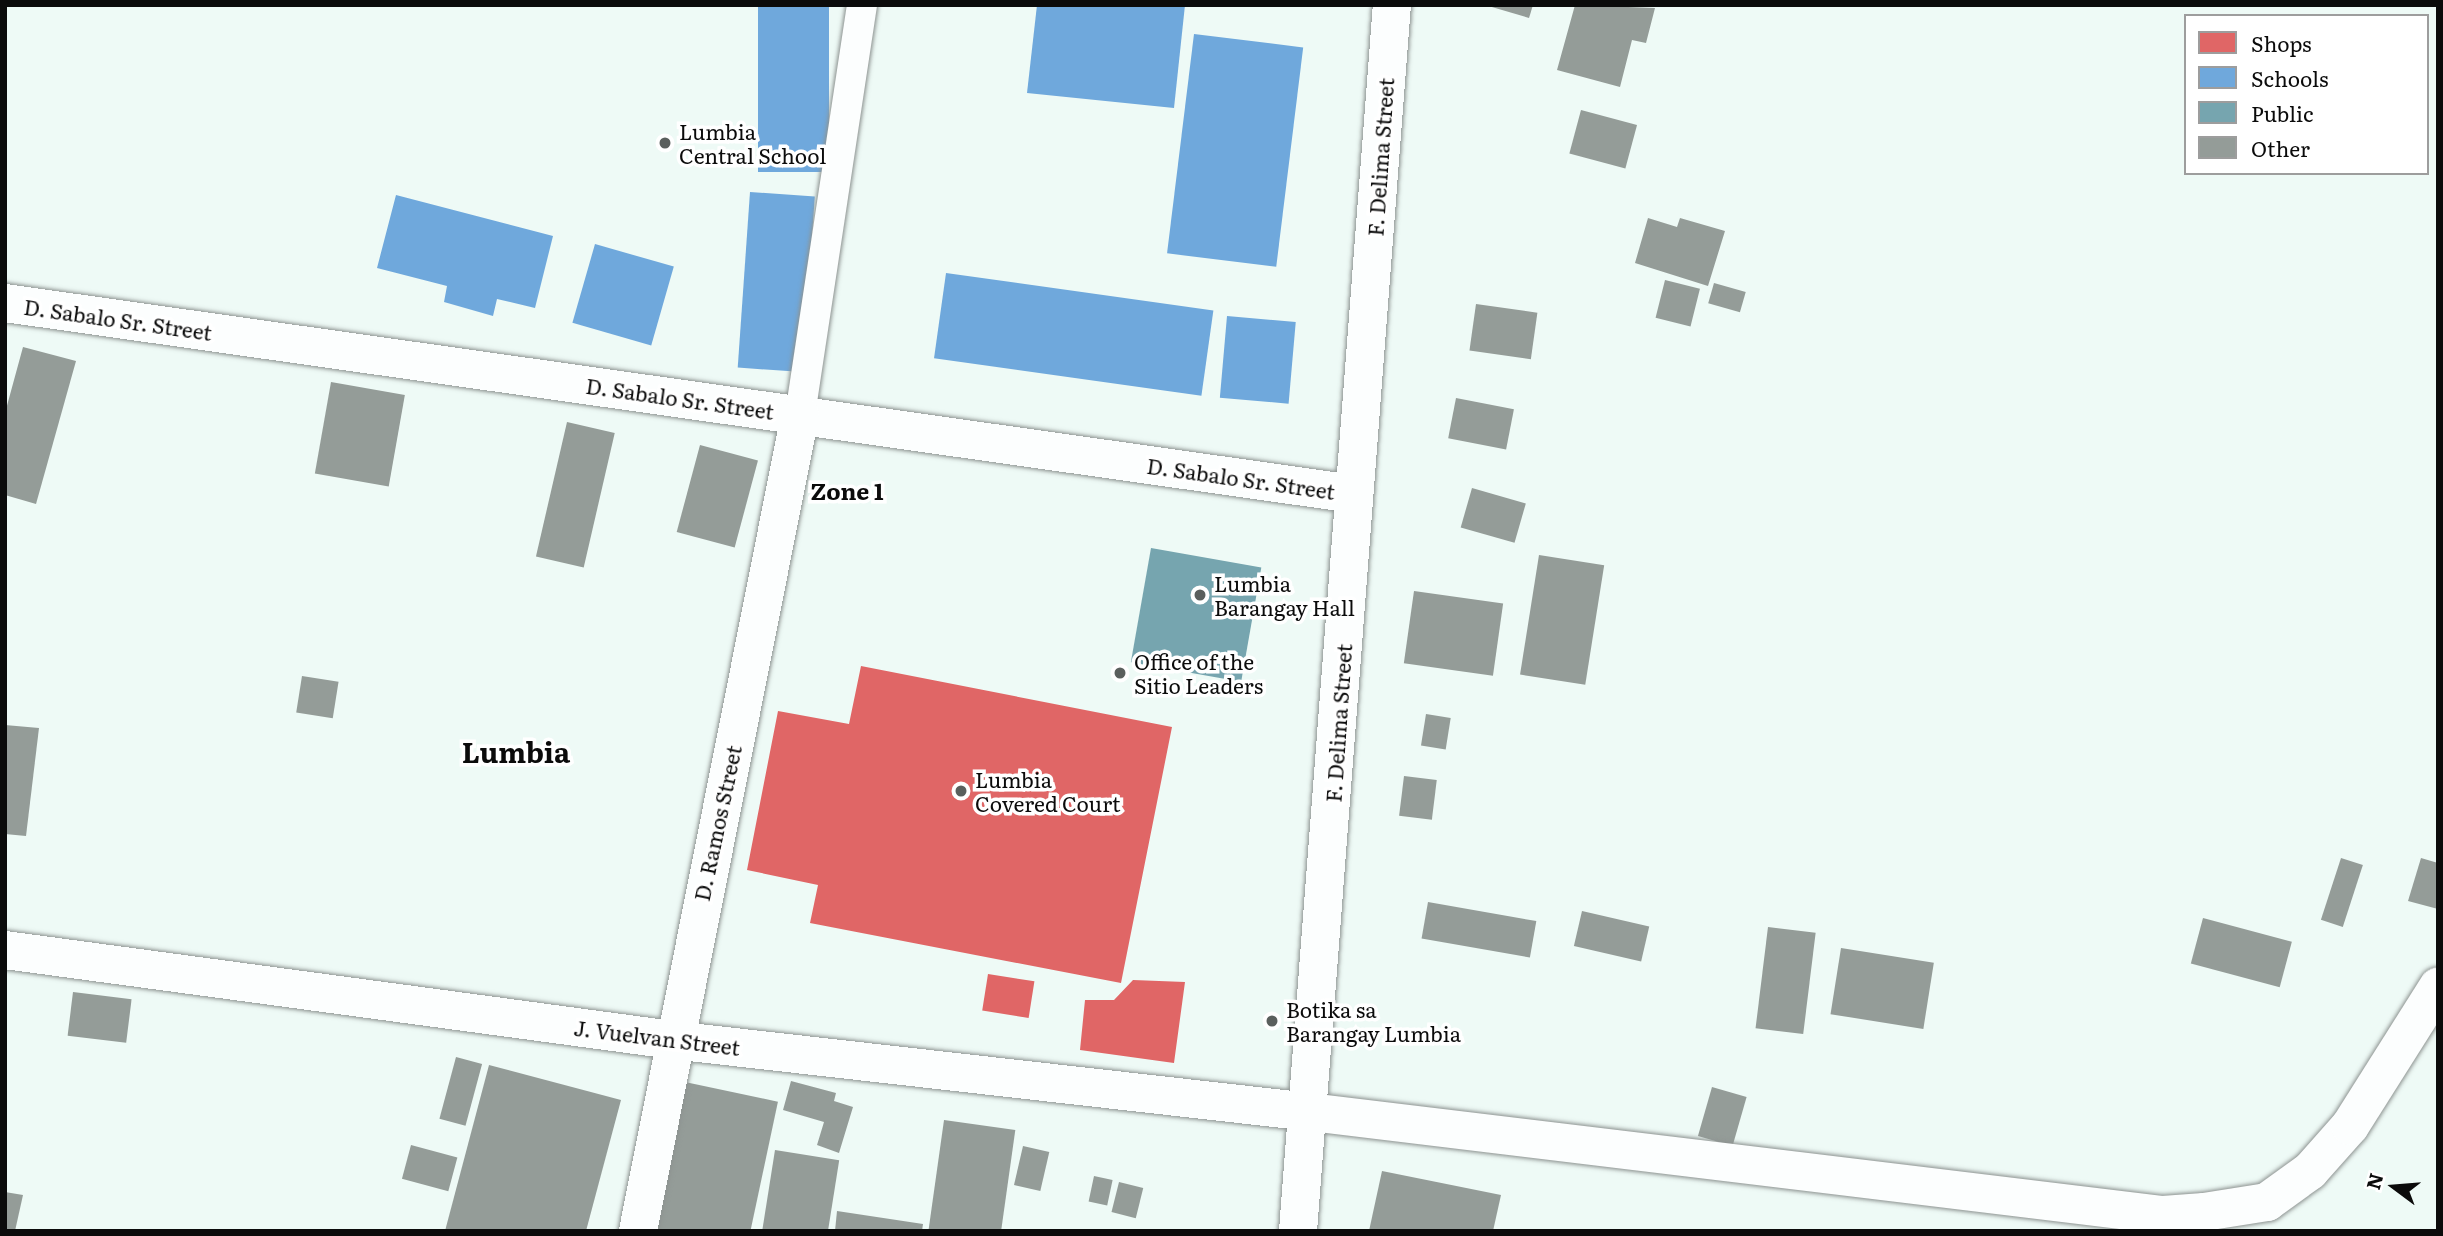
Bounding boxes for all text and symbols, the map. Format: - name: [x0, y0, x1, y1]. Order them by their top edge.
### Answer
- legend: [2184, 14, 2429, 175]
- text: Shops: [2251, 27, 2312, 58]
- text: Schools: [2251, 62, 2329, 93]
- street label: F. Delima Street: [1362, 77, 1398, 237]
- text: Public: [2251, 97, 2313, 128]
- place label: Lumbia Central School: [679, 118, 826, 168]
- text: Other: [2251, 132, 2310, 163]
- marker: Lumbia Central School: [657, 135, 673, 151]
- street label: D. Sabalo Sr. Street: [22, 293, 214, 345]
- street label: D. Sabalo Sr. Street: [584, 372, 776, 424]
- street label: D. Sabalo Sr. Street: [1145, 452, 1337, 504]
- district label: Zone 1: [811, 476, 883, 504]
- place label: Lumbia Barangay Hall: [1214, 570, 1355, 620]
- marker: Lumbia Barangay Hall: [1192, 587, 1208, 603]
- street label: F. Delima Street: [1320, 643, 1356, 803]
- place label: Office of the Sitio Leaders: [1134, 648, 1263, 698]
- marker: Office of the Sitio Leaders: [1112, 665, 1128, 681]
- district label: Lumbia: [462, 734, 570, 768]
- street label: D. Ramos Street: [688, 743, 746, 903]
- place label: Lumbia Covered Court: [975, 766, 1121, 816]
- marker: Lumbia Covered Court: [953, 783, 969, 799]
- place label: Botika sa Barangay Lumbia: [1286, 996, 1461, 1046]
- marker: Botika sa Barangay Lumbia: [1264, 1013, 1280, 1029]
- street label: J. Vuelvan Street: [573, 1014, 741, 1060]
- north arrow: [2359, 1152, 2429, 1222]
- text: N: [2358, 1170, 2389, 1193]

